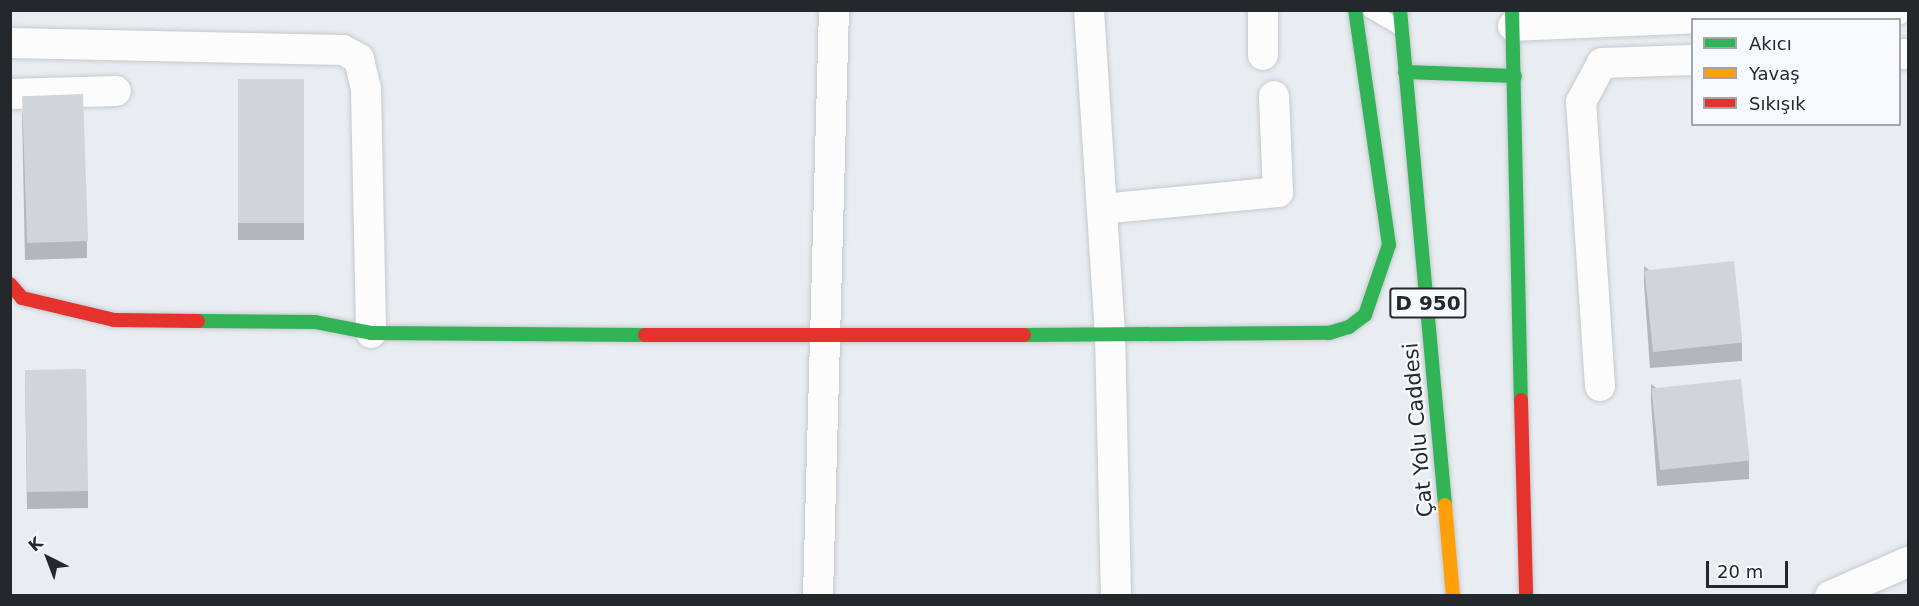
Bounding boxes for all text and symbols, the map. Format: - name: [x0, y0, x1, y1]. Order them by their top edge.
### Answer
- legend: [1691, 18, 1901, 126]
- text: Akıcı: [1749, 33, 1792, 54]
- text: Yavaş: [1749, 63, 1800, 84]
- text: Sıkışık: [1749, 93, 1806, 114]
- road number: D 950: [1389, 286, 1467, 320]
- street label: Çat Yolu Caddesi: [1398, 342, 1438, 518]
- north arrow: [18, 528, 78, 588]
- text: K: [25, 533, 47, 555]
- scale bar: [1709, 549, 1792, 587]
- text: 20 m: [1717, 561, 1763, 582]

